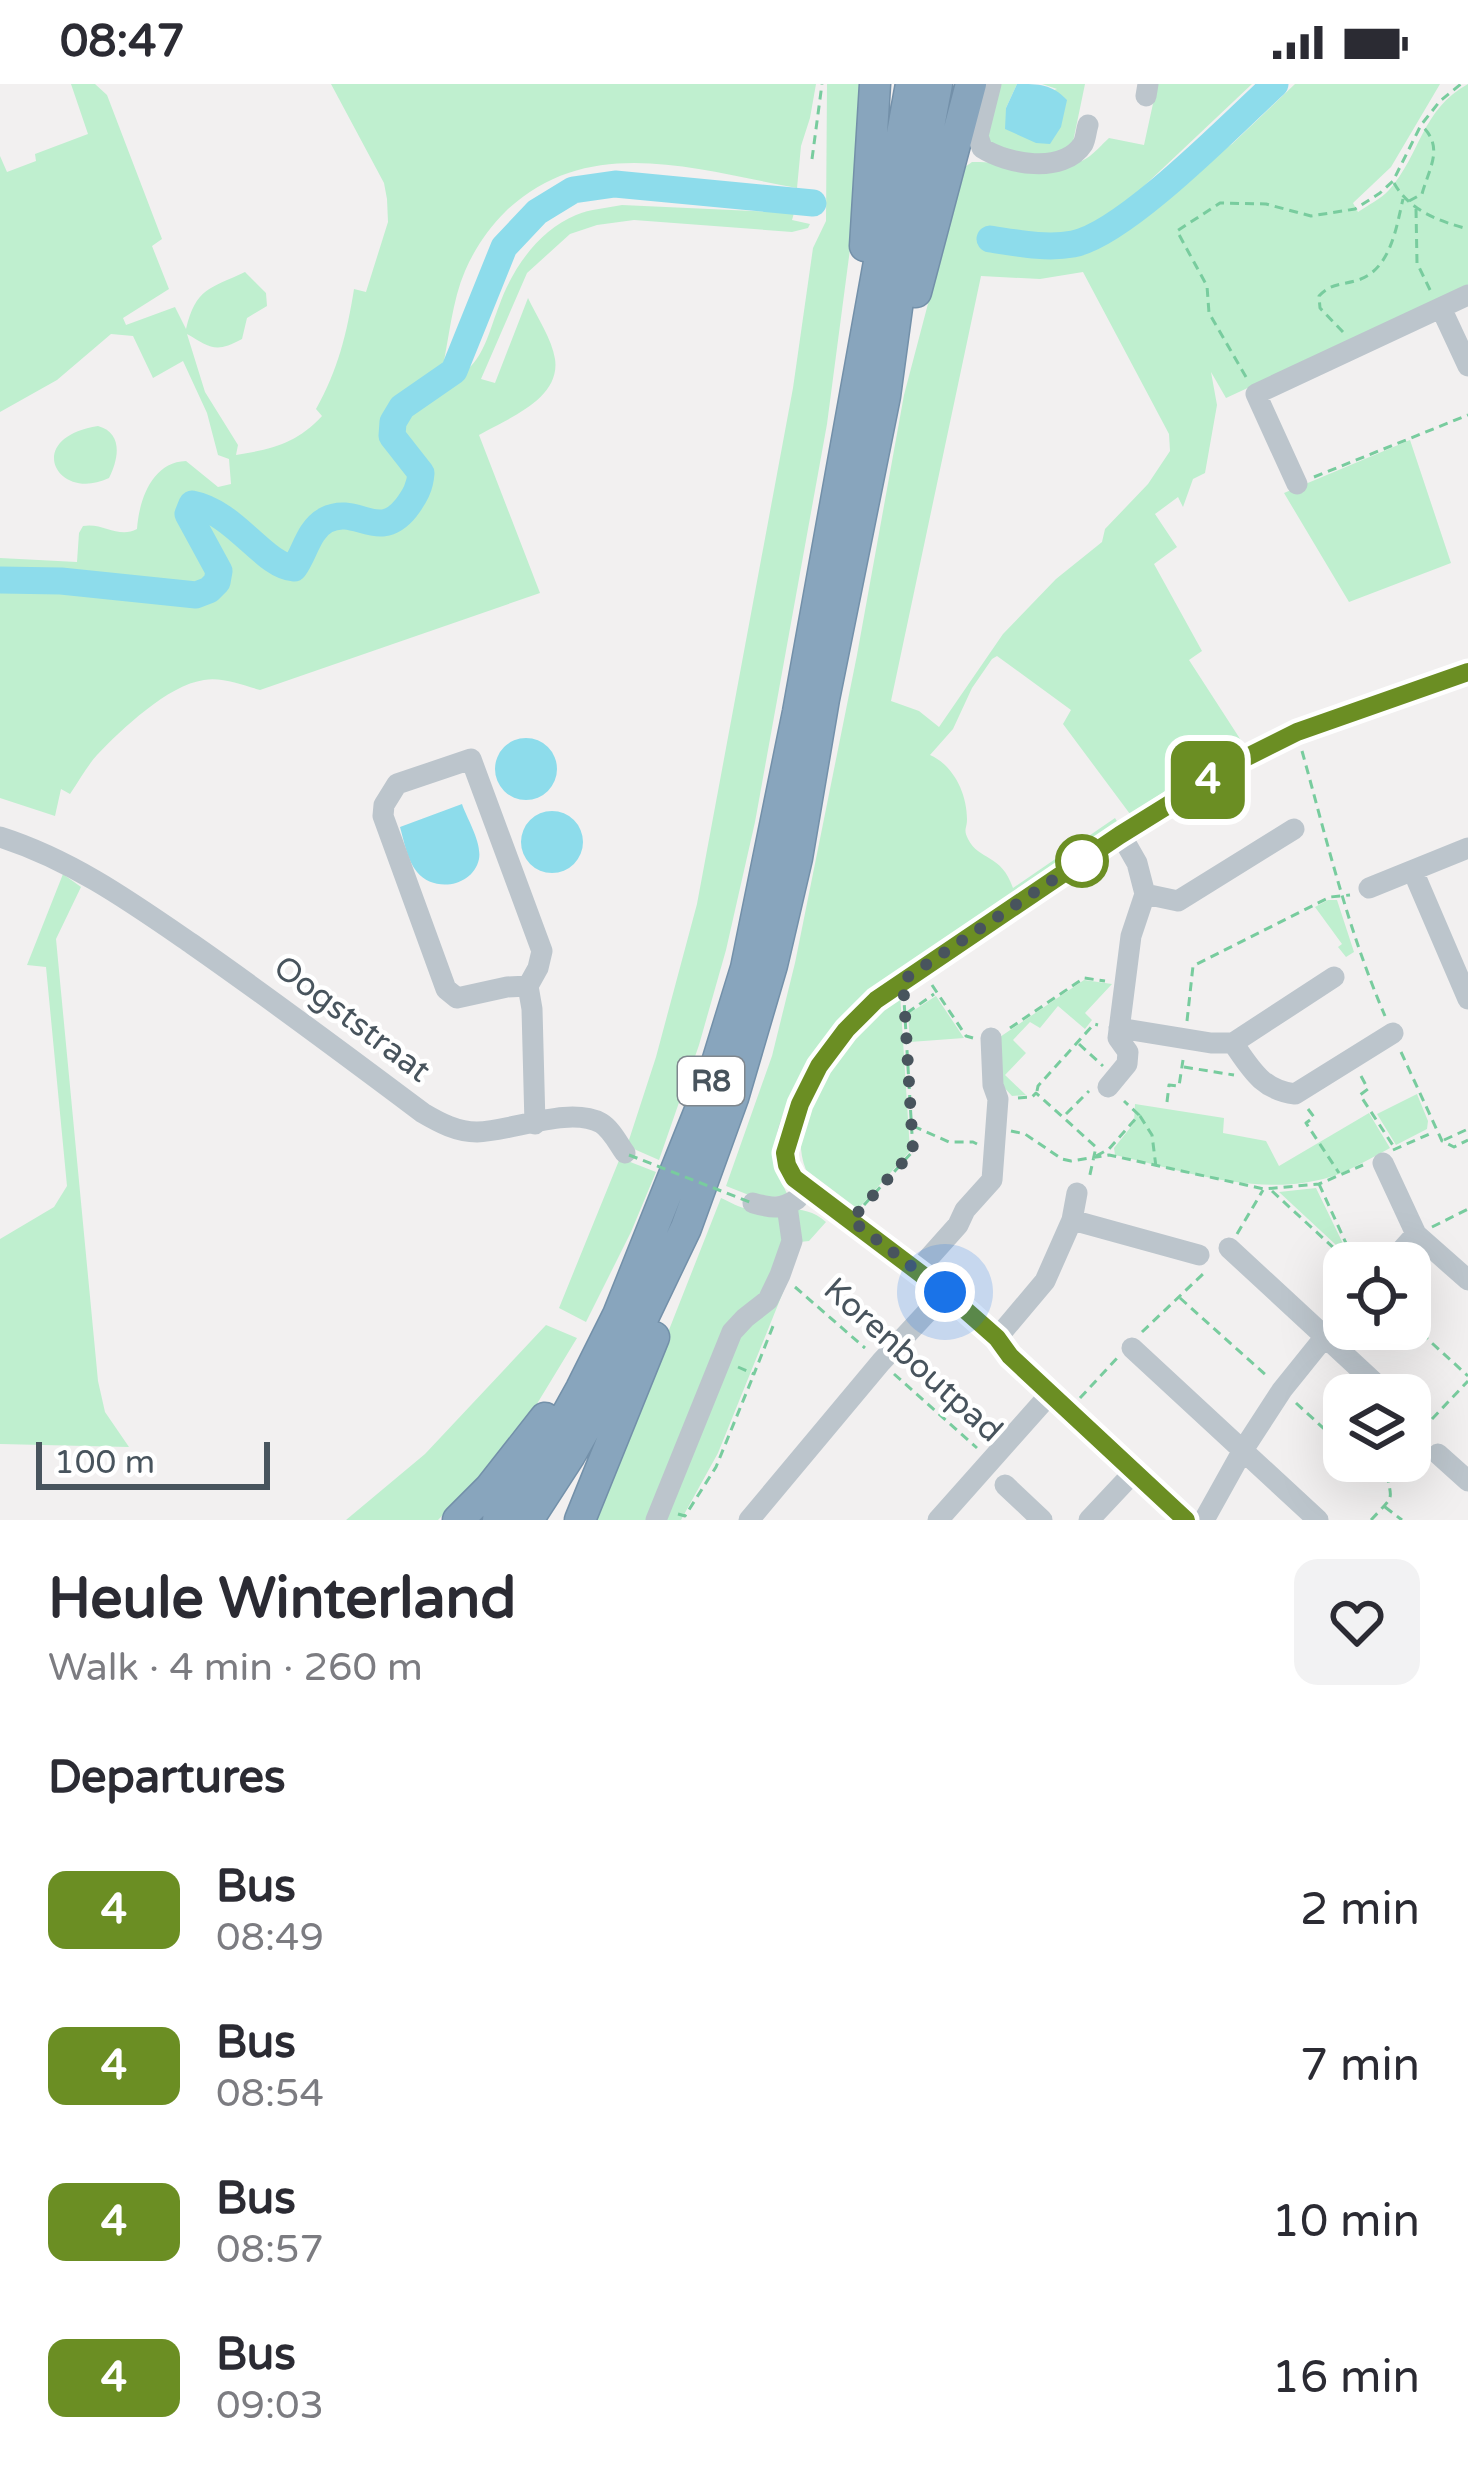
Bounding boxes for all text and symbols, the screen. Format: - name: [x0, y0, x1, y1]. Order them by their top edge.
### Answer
- text: 08:47: [60, 15, 185, 69]
- line badge: 4: [1169, 741, 1247, 819]
- text: 4: [1195, 754, 1221, 805]
- unlabelled marker: [1057, 836, 1107, 886]
- street label: Oogststraat: [266, 948, 438, 1090]
- road number: R8: [678, 1057, 744, 1105]
- map controls: [1323, 1242, 1431, 1482]
- button: locate: [1323, 1242, 1431, 1350]
- your location: [915, 1262, 975, 1322]
- street label: Korenboutpad: [816, 1270, 1010, 1450]
- button: layers: [1323, 1374, 1431, 1482]
- scale bar: [36, 1436, 270, 1489]
- text: 100 m: [54, 1443, 155, 1482]
- button: heart: [1294, 1559, 1420, 1685]
- text: Heule Winterland: [48, 1565, 516, 1633]
- text: Walk · 4 min · 260 m: [48, 1644, 423, 1691]
- text: Departures: [48, 1751, 286, 1805]
- text: Bus: [216, 1860, 296, 1914]
- text: 2 min: [1300, 1883, 1420, 1937]
- text: 4: [101, 1884, 127, 1935]
- text: 08:49: [216, 1914, 324, 1961]
- text: Bus: [216, 2016, 296, 2070]
- text: 7 min: [1300, 2039, 1420, 2093]
- text: 4: [101, 2040, 127, 2091]
- text: 08:54: [216, 2070, 324, 2117]
- text: Bus: [216, 2172, 296, 2226]
- text: 10 min: [1272, 2195, 1420, 2249]
- text: 4: [101, 2196, 127, 2247]
- text: 08:57: [216, 2226, 324, 2273]
- text: Bus: [216, 2328, 296, 2382]
- text: 16 min: [1272, 2351, 1420, 2405]
- text: 4: [101, 2352, 127, 2403]
- text: 09:03: [216, 2382, 324, 2429]

